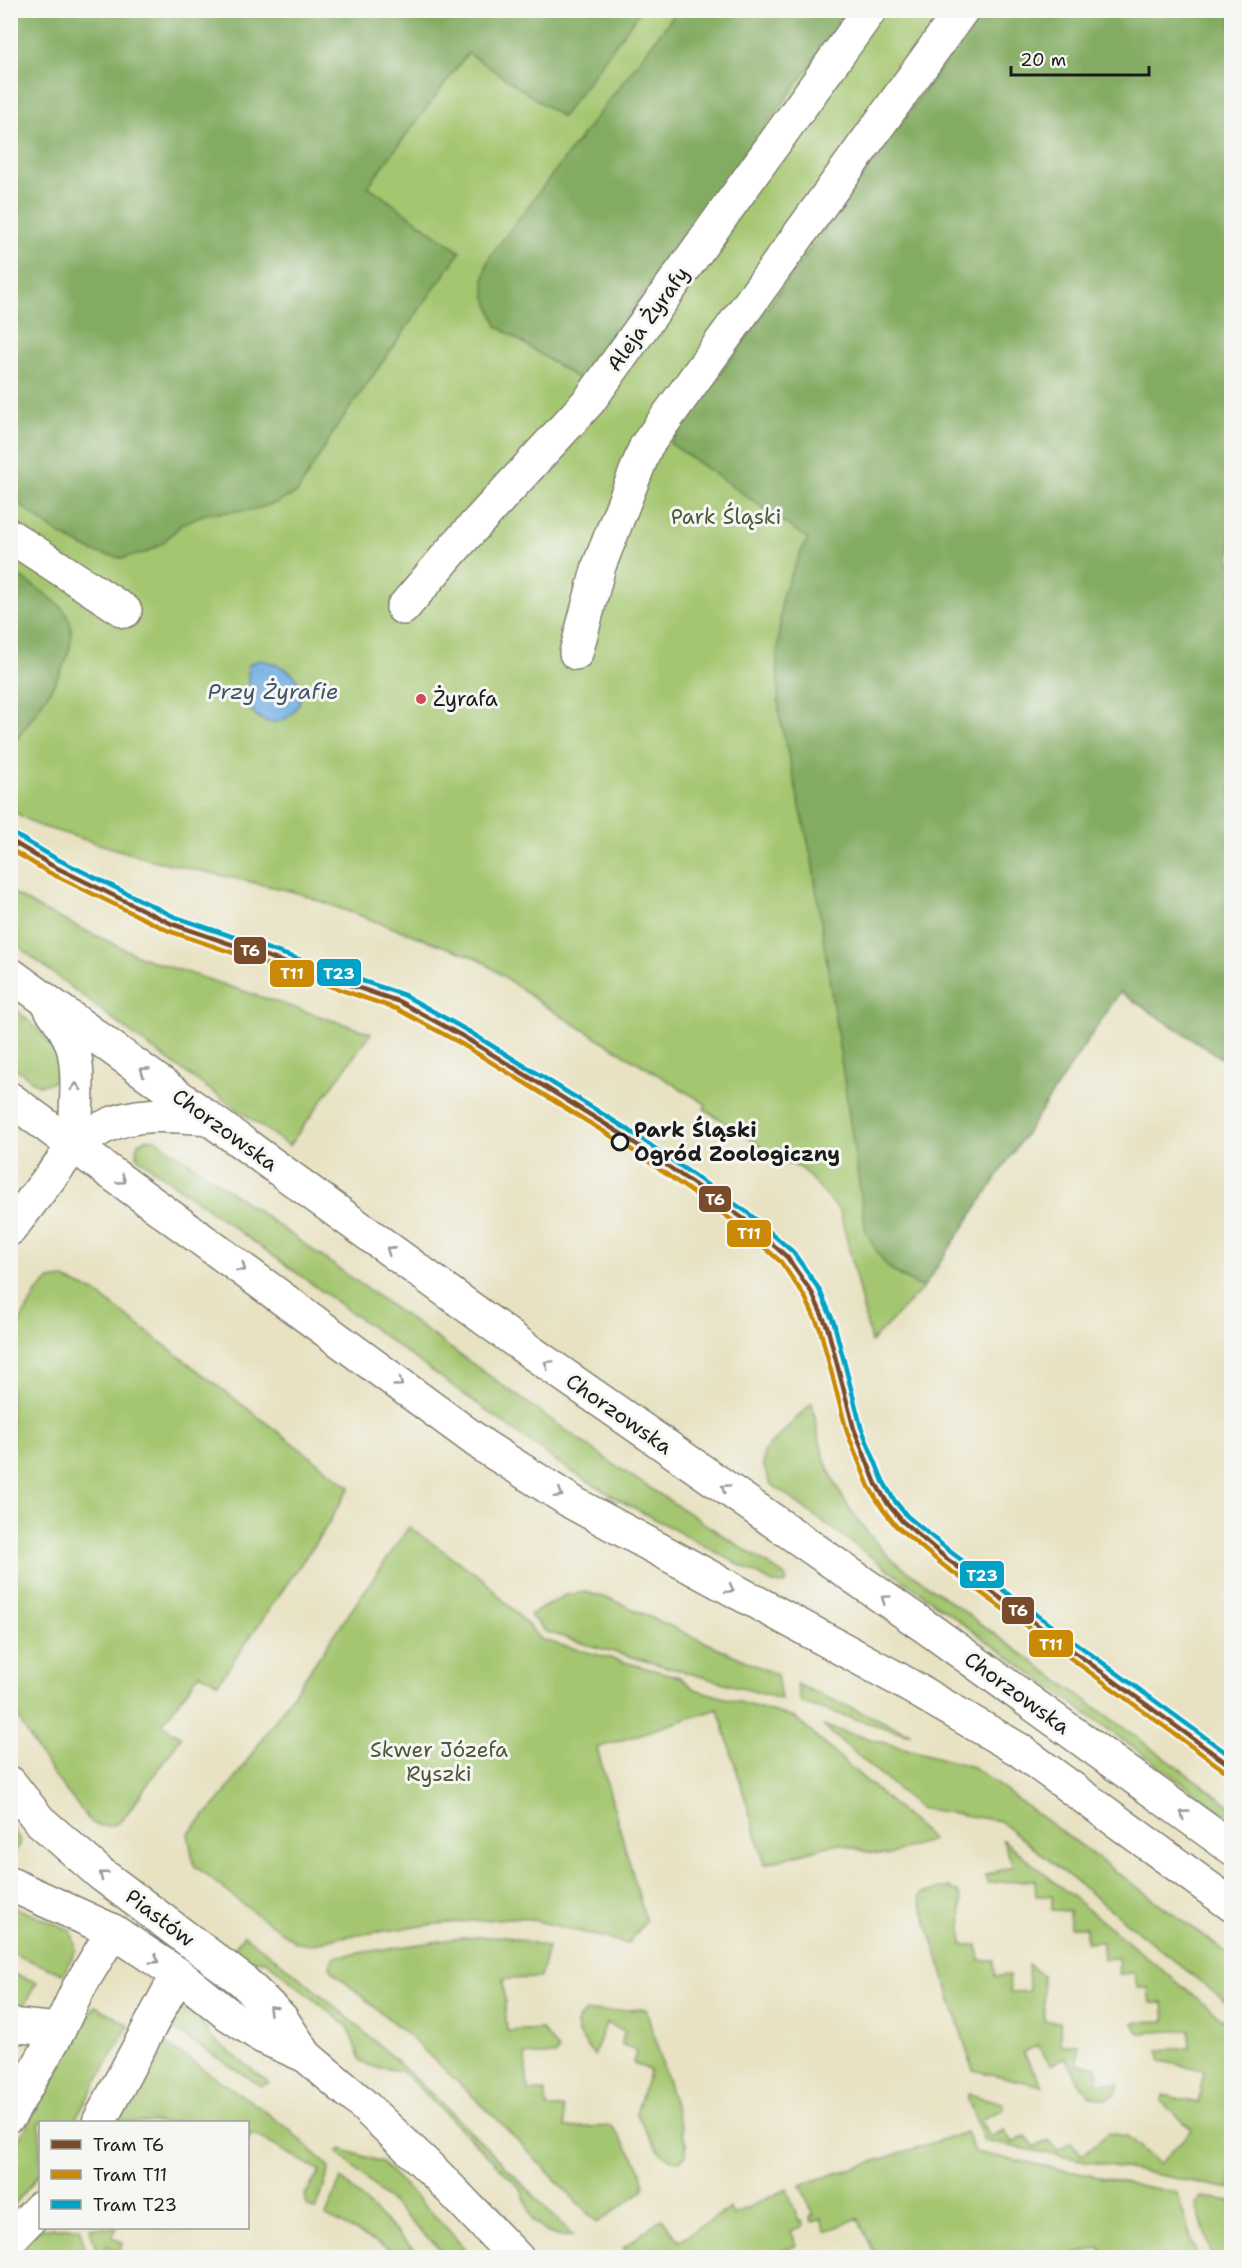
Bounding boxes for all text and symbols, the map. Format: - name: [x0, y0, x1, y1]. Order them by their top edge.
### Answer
- scale bar: [1011, 39, 1149, 77]
- text: 20 m: [1020, 48, 1066, 72]
- street label: Aleja Żyrafy: [600, 261, 696, 377]
- park label: Park Śląski: [671, 502, 781, 531]
- water label: Przy Żyrafie: [208, 677, 338, 706]
- place label: Żyrafa: [433, 685, 498, 713]
- marker: Żyrafa: [414, 692, 428, 706]
- line badge: T6: [233, 936, 267, 965]
- text: T6: [240, 940, 260, 961]
- line badge: T23: [316, 958, 362, 987]
- line badge: T11: [269, 959, 315, 988]
- text: T11: [280, 963, 304, 984]
- text: T23: [323, 963, 355, 984]
- one-way arrow: [140, 1067, 151, 1078]
- one-way arrow: [69, 1082, 82, 1091]
- street label: Chorzowska: [167, 1082, 283, 1178]
- place label: Park Śląski Ogród Zoologiczny: [634, 1115, 840, 1168]
- marker: Park Śląski Ogród Zoologiczny: [611, 1133, 629, 1151]
- one-way arrow: [115, 1173, 126, 1184]
- line badge: T6: [698, 1185, 732, 1213]
- text: T6: [705, 1189, 725, 1210]
- line badge: T11: [726, 1219, 772, 1248]
- text: T11: [737, 1223, 761, 1244]
- one-way arrow: [385, 1246, 396, 1257]
- one-way arrow: [235, 1261, 246, 1272]
- one-way arrow: [543, 1360, 554, 1371]
- street label: Chorzowska: [560, 1367, 678, 1461]
- one-way arrow: [393, 1376, 404, 1387]
- one-way arrow: [721, 1484, 732, 1495]
- one-way arrow: [553, 1487, 564, 1498]
- line badge: T23: [959, 1560, 1005, 1589]
- text: T23: [966, 1565, 998, 1586]
- one-way arrow: [723, 1582, 734, 1593]
- one-way arrow: [881, 1595, 892, 1606]
- line badge: T6: [1001, 1596, 1035, 1625]
- text: T6: [1008, 1600, 1028, 1621]
- line badge: T11: [1028, 1629, 1074, 1658]
- text: T11: [1039, 1634, 1063, 1655]
- street label: Chorzowska: [959, 1645, 1075, 1741]
- park label: Skwer Józefa Ryszki: [370, 1736, 508, 1788]
- one-way arrow: [1180, 1810, 1191, 1821]
- one-way arrow: [99, 1871, 110, 1882]
- street label: Piastów: [120, 1883, 200, 1953]
- one-way arrow: [148, 1953, 159, 1964]
- one-way arrow: [268, 2005, 278, 2016]
- legend: [39, 2121, 249, 2229]
- text: Tram T6: [93, 2133, 164, 2157]
- text: Tram T11: [93, 2163, 167, 2187]
- text: Tram T23: [93, 2193, 177, 2217]

